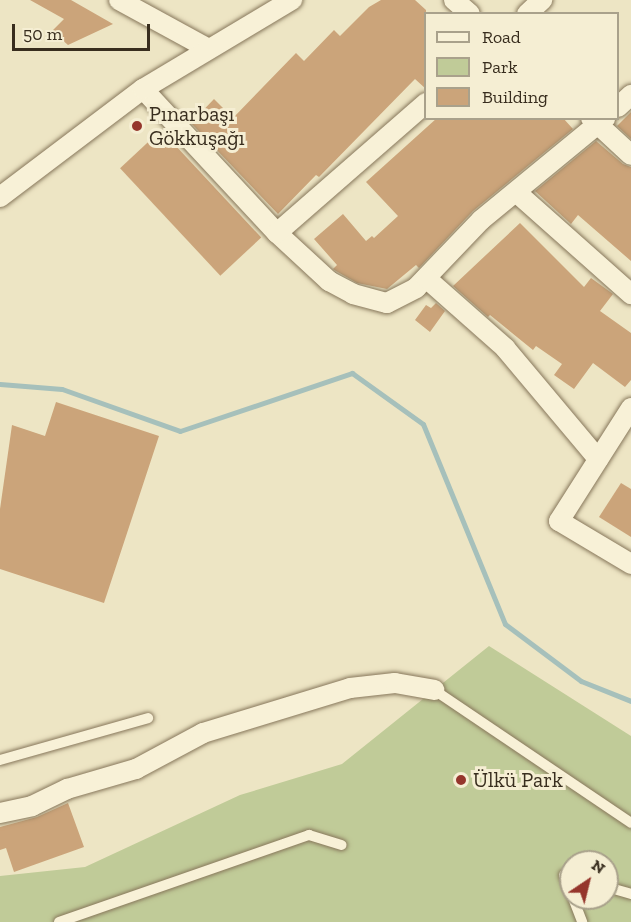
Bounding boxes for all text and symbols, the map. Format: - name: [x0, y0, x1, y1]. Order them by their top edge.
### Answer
- scale bar: [15, 12, 153, 50]
- legend: [424, 12, 619, 120]
- text: 50 m: [23, 23, 62, 45]
- text: Road: [482, 26, 521, 48]
- text: Park: [482, 56, 518, 78]
- text: Building: [482, 86, 548, 108]
- place label: Pınarbaşı Gökkuşağı: [149, 101, 245, 151]
- marker: Pınarbaşı Gökkuşağı: [130, 119, 144, 133]
- place label: Ülkü Park: [473, 767, 563, 793]
- marker: Ülkü Park: [454, 773, 468, 787]
- north arrow: [559, 850, 619, 910]
- text: N: [588, 855, 609, 878]

